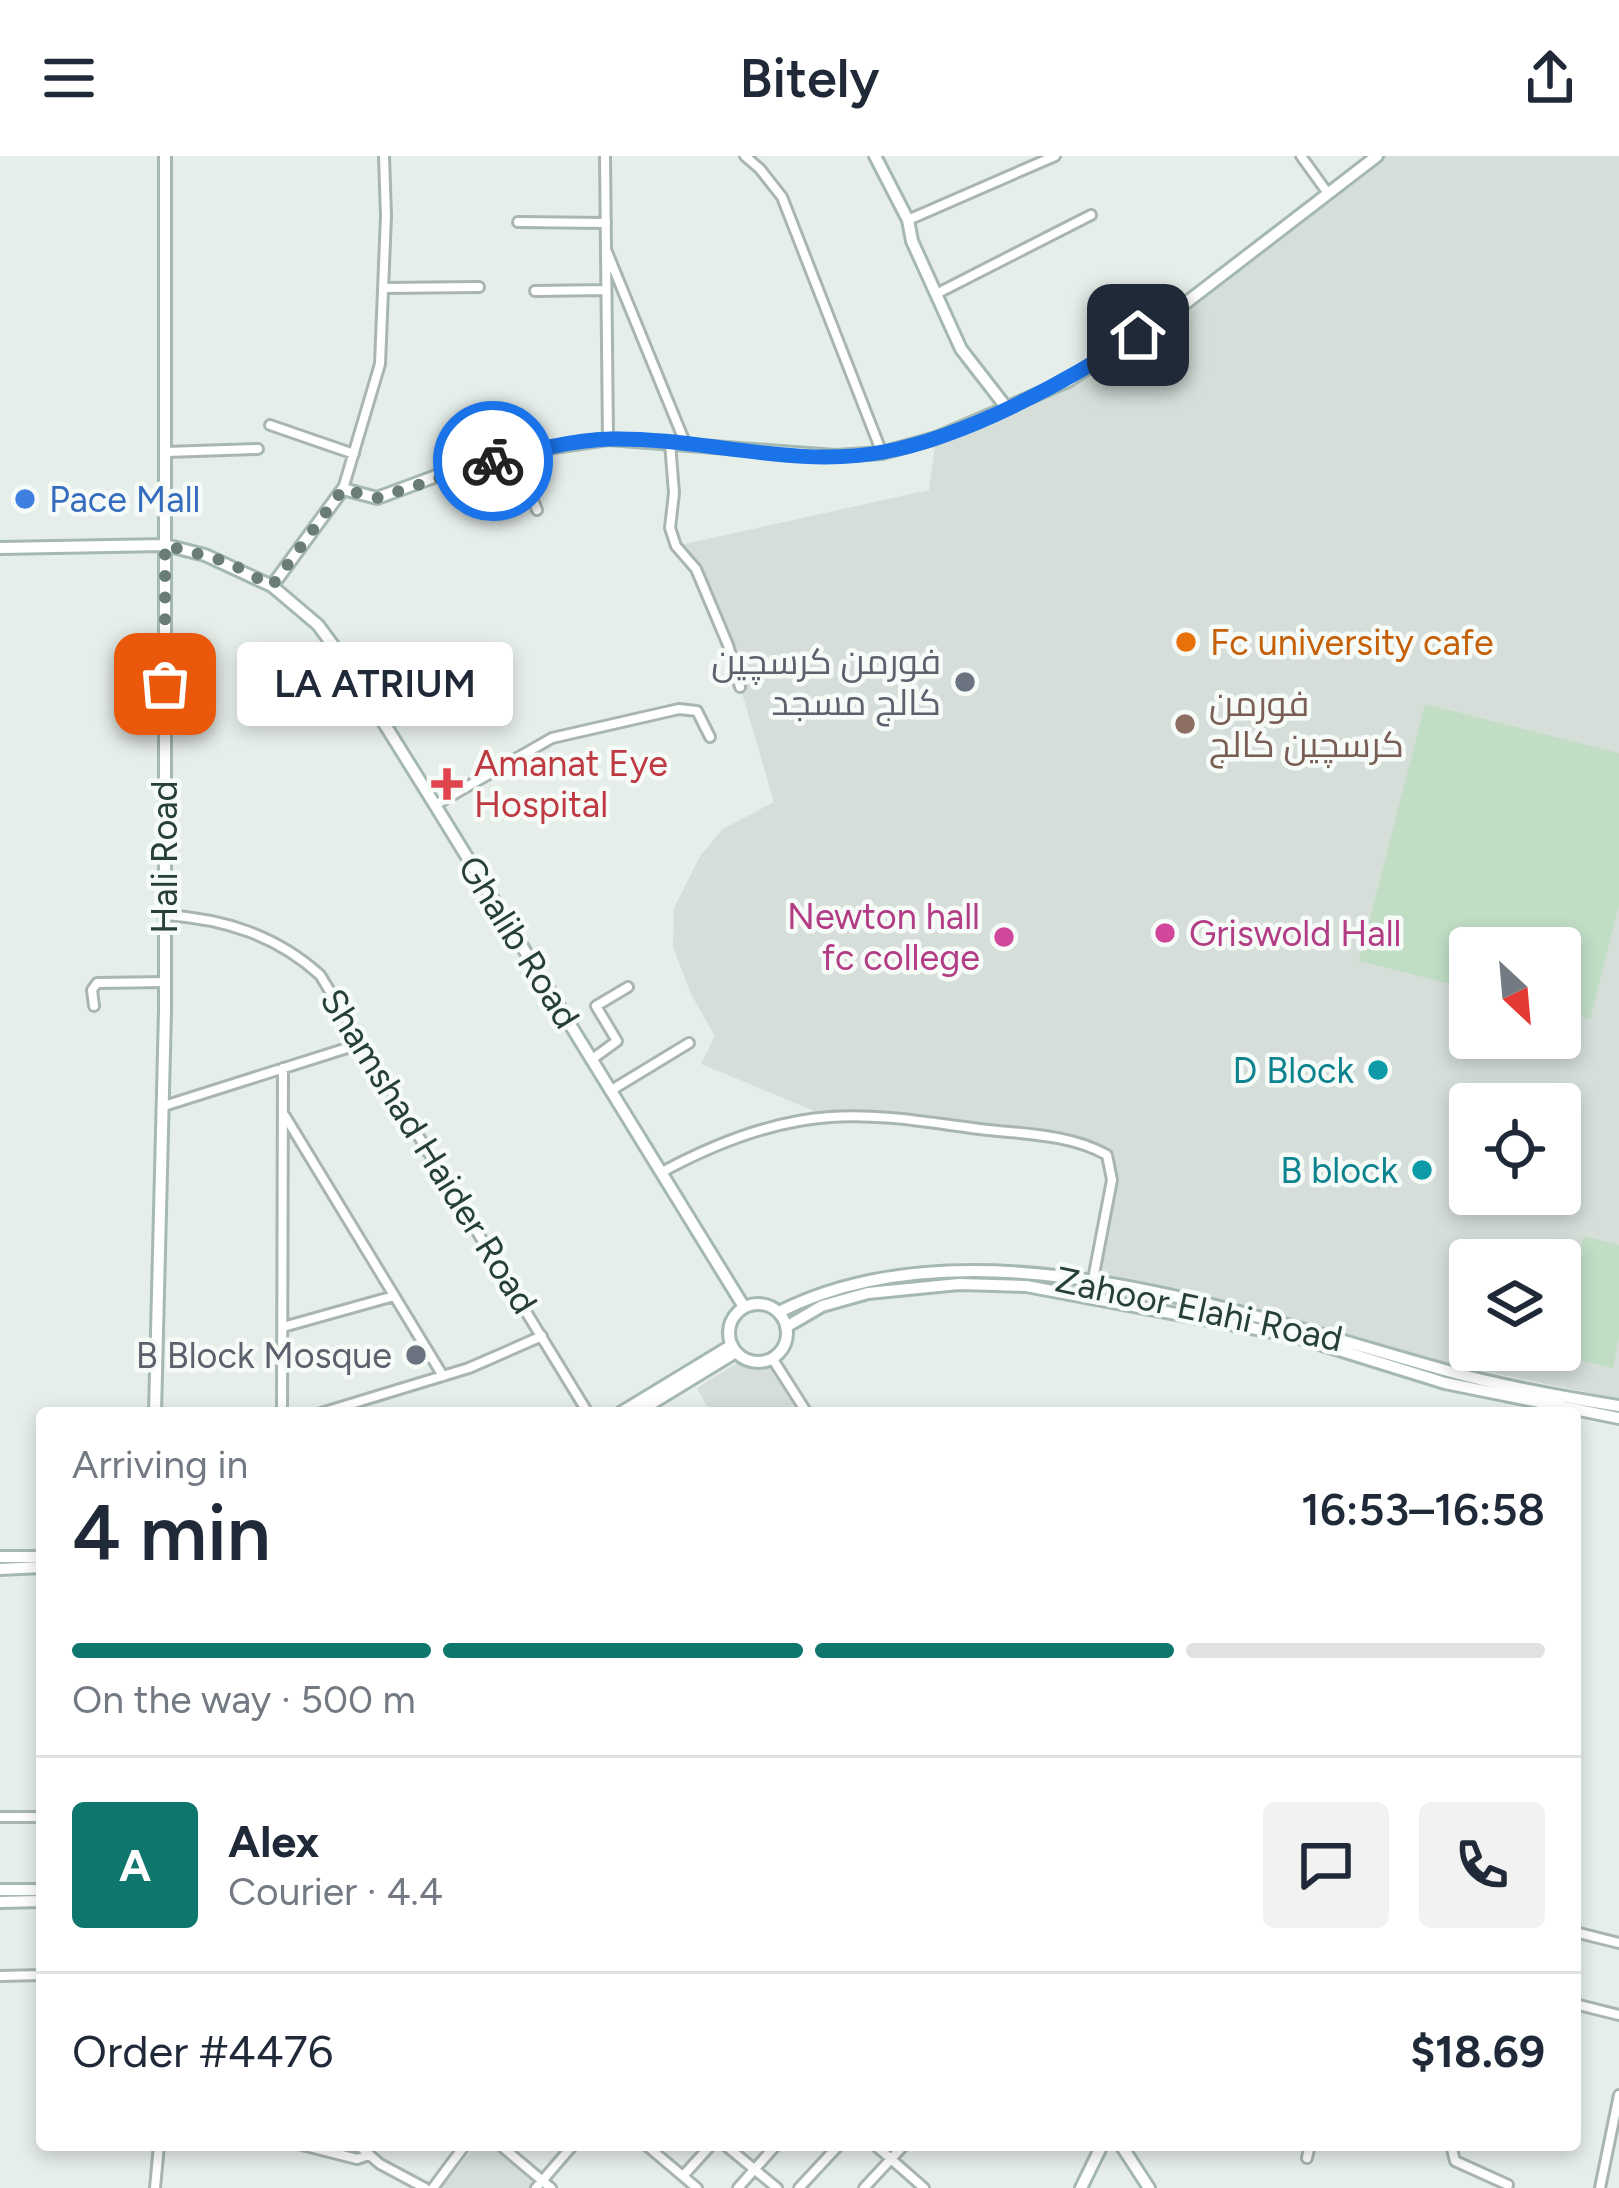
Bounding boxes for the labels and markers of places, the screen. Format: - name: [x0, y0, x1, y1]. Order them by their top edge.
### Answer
- pin: [1087, 284, 1189, 386]
- place label: Pace Mall: [49, 478, 201, 521]
- marker: Pace Mall: [12, 486, 38, 512]
- place label: Fc university cafe: [1210, 621, 1494, 664]
- marker: Fc university cafe: [1173, 629, 1199, 655]
- pin: [114, 633, 216, 735]
- place label: فورمن کرسچین کالج مسجد: [711, 640, 941, 727]
- callout: LA ATRIUM: [237, 642, 513, 726]
- marker: فورمن کرسچین کالج مسجد: [952, 669, 978, 695]
- place label: فورمن کرسچین کالج: [1209, 682, 1404, 769]
- marker: فورمن کرسچین کالج: [1172, 711, 1198, 737]
- place label: Amanat Eye Hospital: [474, 742, 668, 826]
- marker: Amanat Eye Hospital: [431, 768, 463, 800]
- place label: Newton hall fc college: [787, 895, 980, 979]
- place label: Griswold Hall: [1189, 912, 1401, 955]
- marker: Griswold Hall: [1152, 920, 1178, 946]
- marker: Newton hall fc college: [991, 924, 1017, 950]
- place label: D Block: [1233, 1049, 1355, 1092]
- marker: D Block: [1365, 1057, 1391, 1083]
- place label: B block: [1280, 1149, 1399, 1192]
- marker: B block: [1409, 1157, 1435, 1183]
- place label: B Block Mosque: [136, 1334, 392, 1377]
- marker: B Block Mosque: [403, 1342, 429, 1368]

